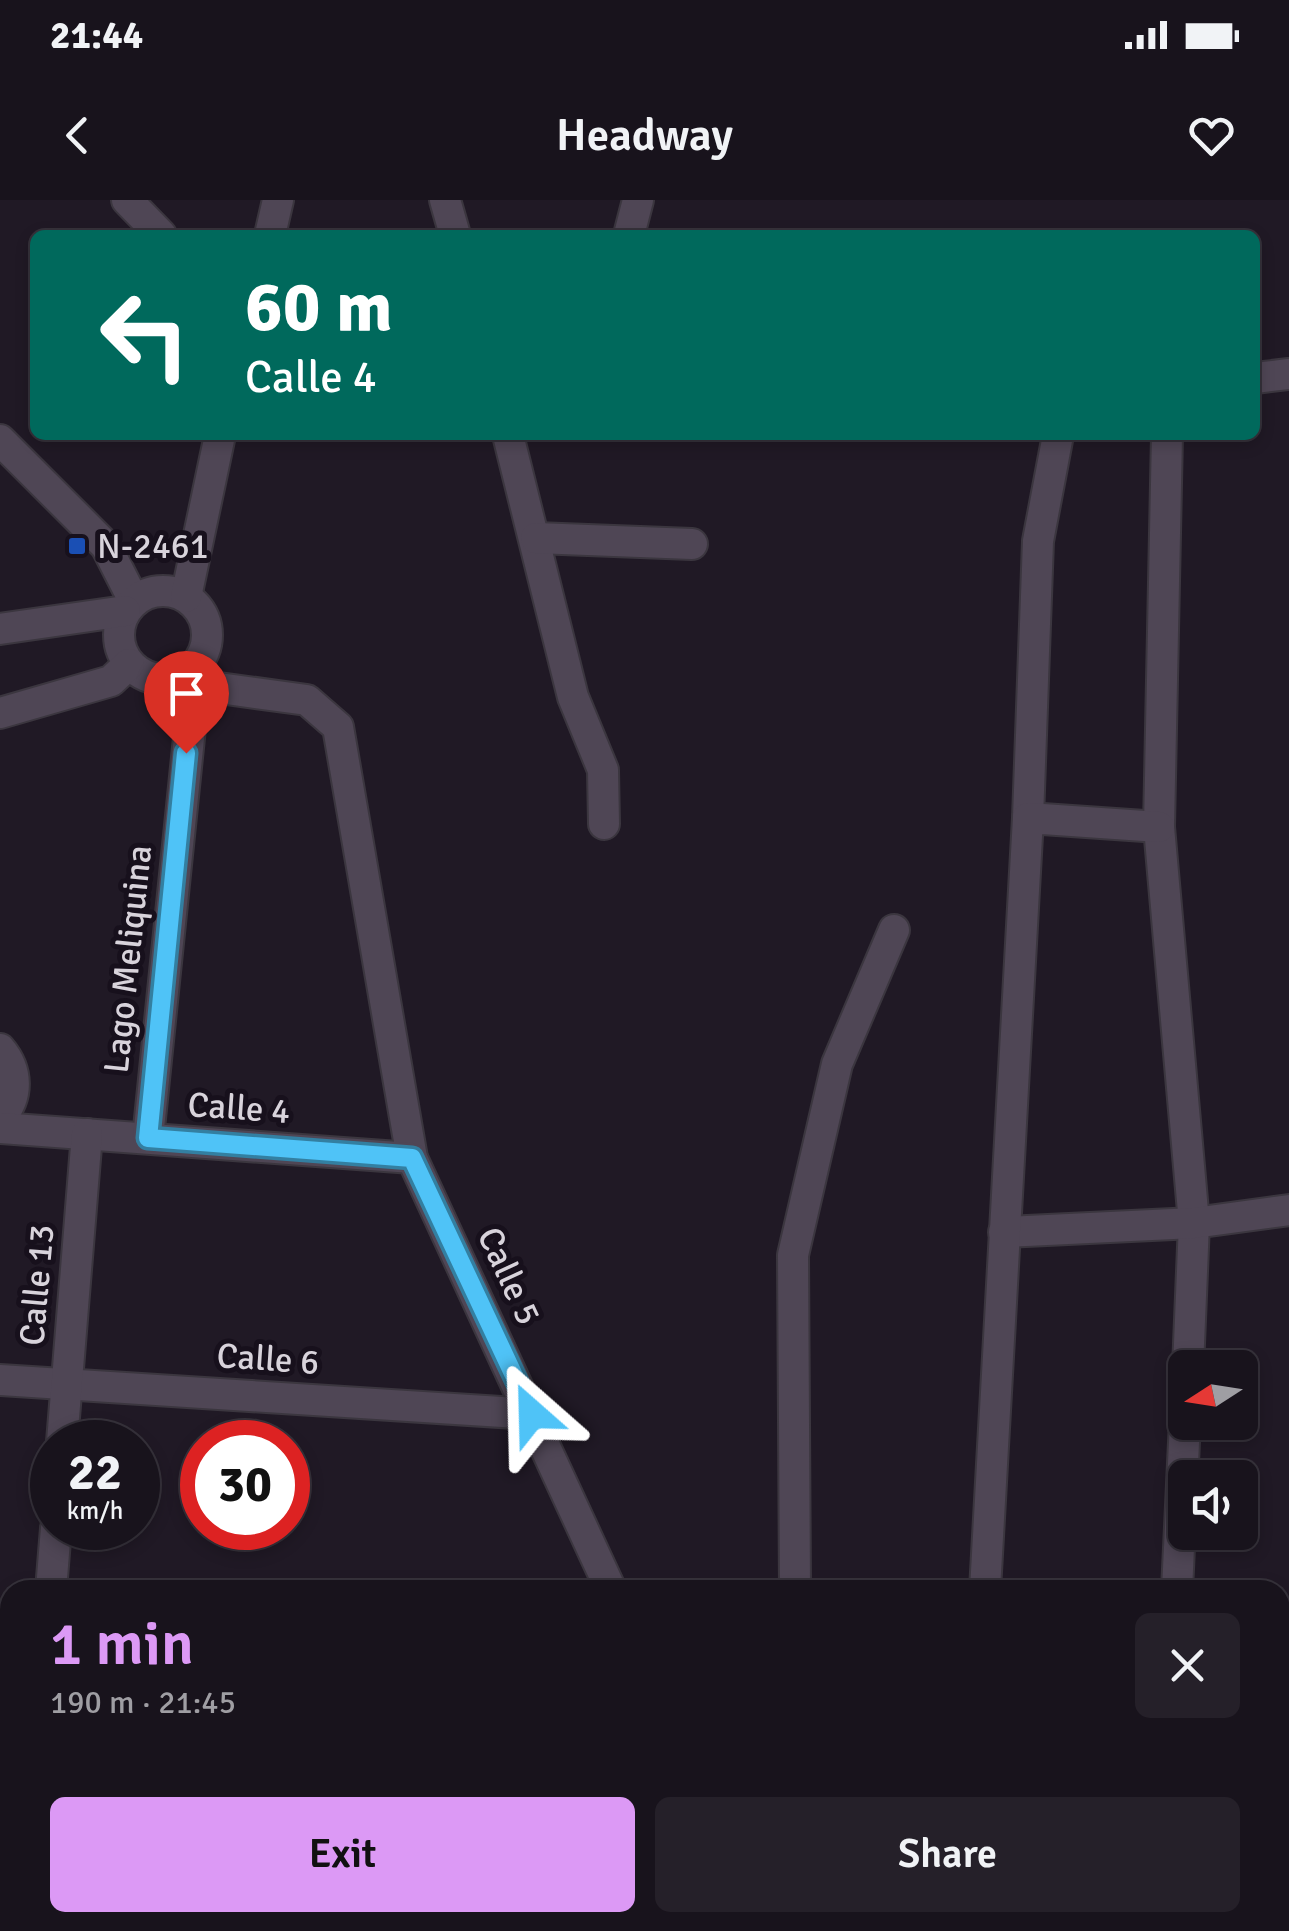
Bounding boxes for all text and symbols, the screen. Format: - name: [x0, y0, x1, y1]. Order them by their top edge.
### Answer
- text: 21:44: [50, 12, 143, 59]
- icon: back: [50, 108, 105, 163]
- text: Headway: [556, 108, 733, 163]
- icon: heart: [1184, 108, 1239, 163]
- text: 60 m: [245, 264, 393, 350]
- icon: left: [80, 270, 210, 400]
- text: Calle 4: [245, 350, 377, 405]
- place label: N-2461: [97, 525, 209, 568]
- marker: N-2461: [66, 535, 88, 557]
- pin: [144, 651, 229, 754]
- icon: arrive: [159, 666, 214, 721]
- street label: Lago Meliquina: [95, 843, 161, 1075]
- street label: Calle 4: [186, 1083, 292, 1133]
- street label: Calle 5: [468, 1220, 550, 1332]
- street label: Calle 13: [10, 1223, 64, 1347]
- street label: Calle 6: [215, 1334, 321, 1384]
- north arrow: [1168, 1350, 1258, 1440]
- map controls: [1168, 1350, 1258, 1550]
- position arrow: [480, 1362, 584, 1466]
- speed limit sign: 30: [180, 1420, 310, 1550]
- text: 22: [68, 1442, 122, 1504]
- button: sound: [1168, 1460, 1258, 1550]
- text: km/h: [67, 1495, 123, 1526]
- text: 1 min: [50, 1608, 194, 1682]
- button: close: [1135, 1613, 1240, 1718]
- text: 190 m · 21:45: [50, 1683, 236, 1722]
- button: Exit: [50, 1797, 635, 1912]
- button: Share: [655, 1797, 1240, 1912]

